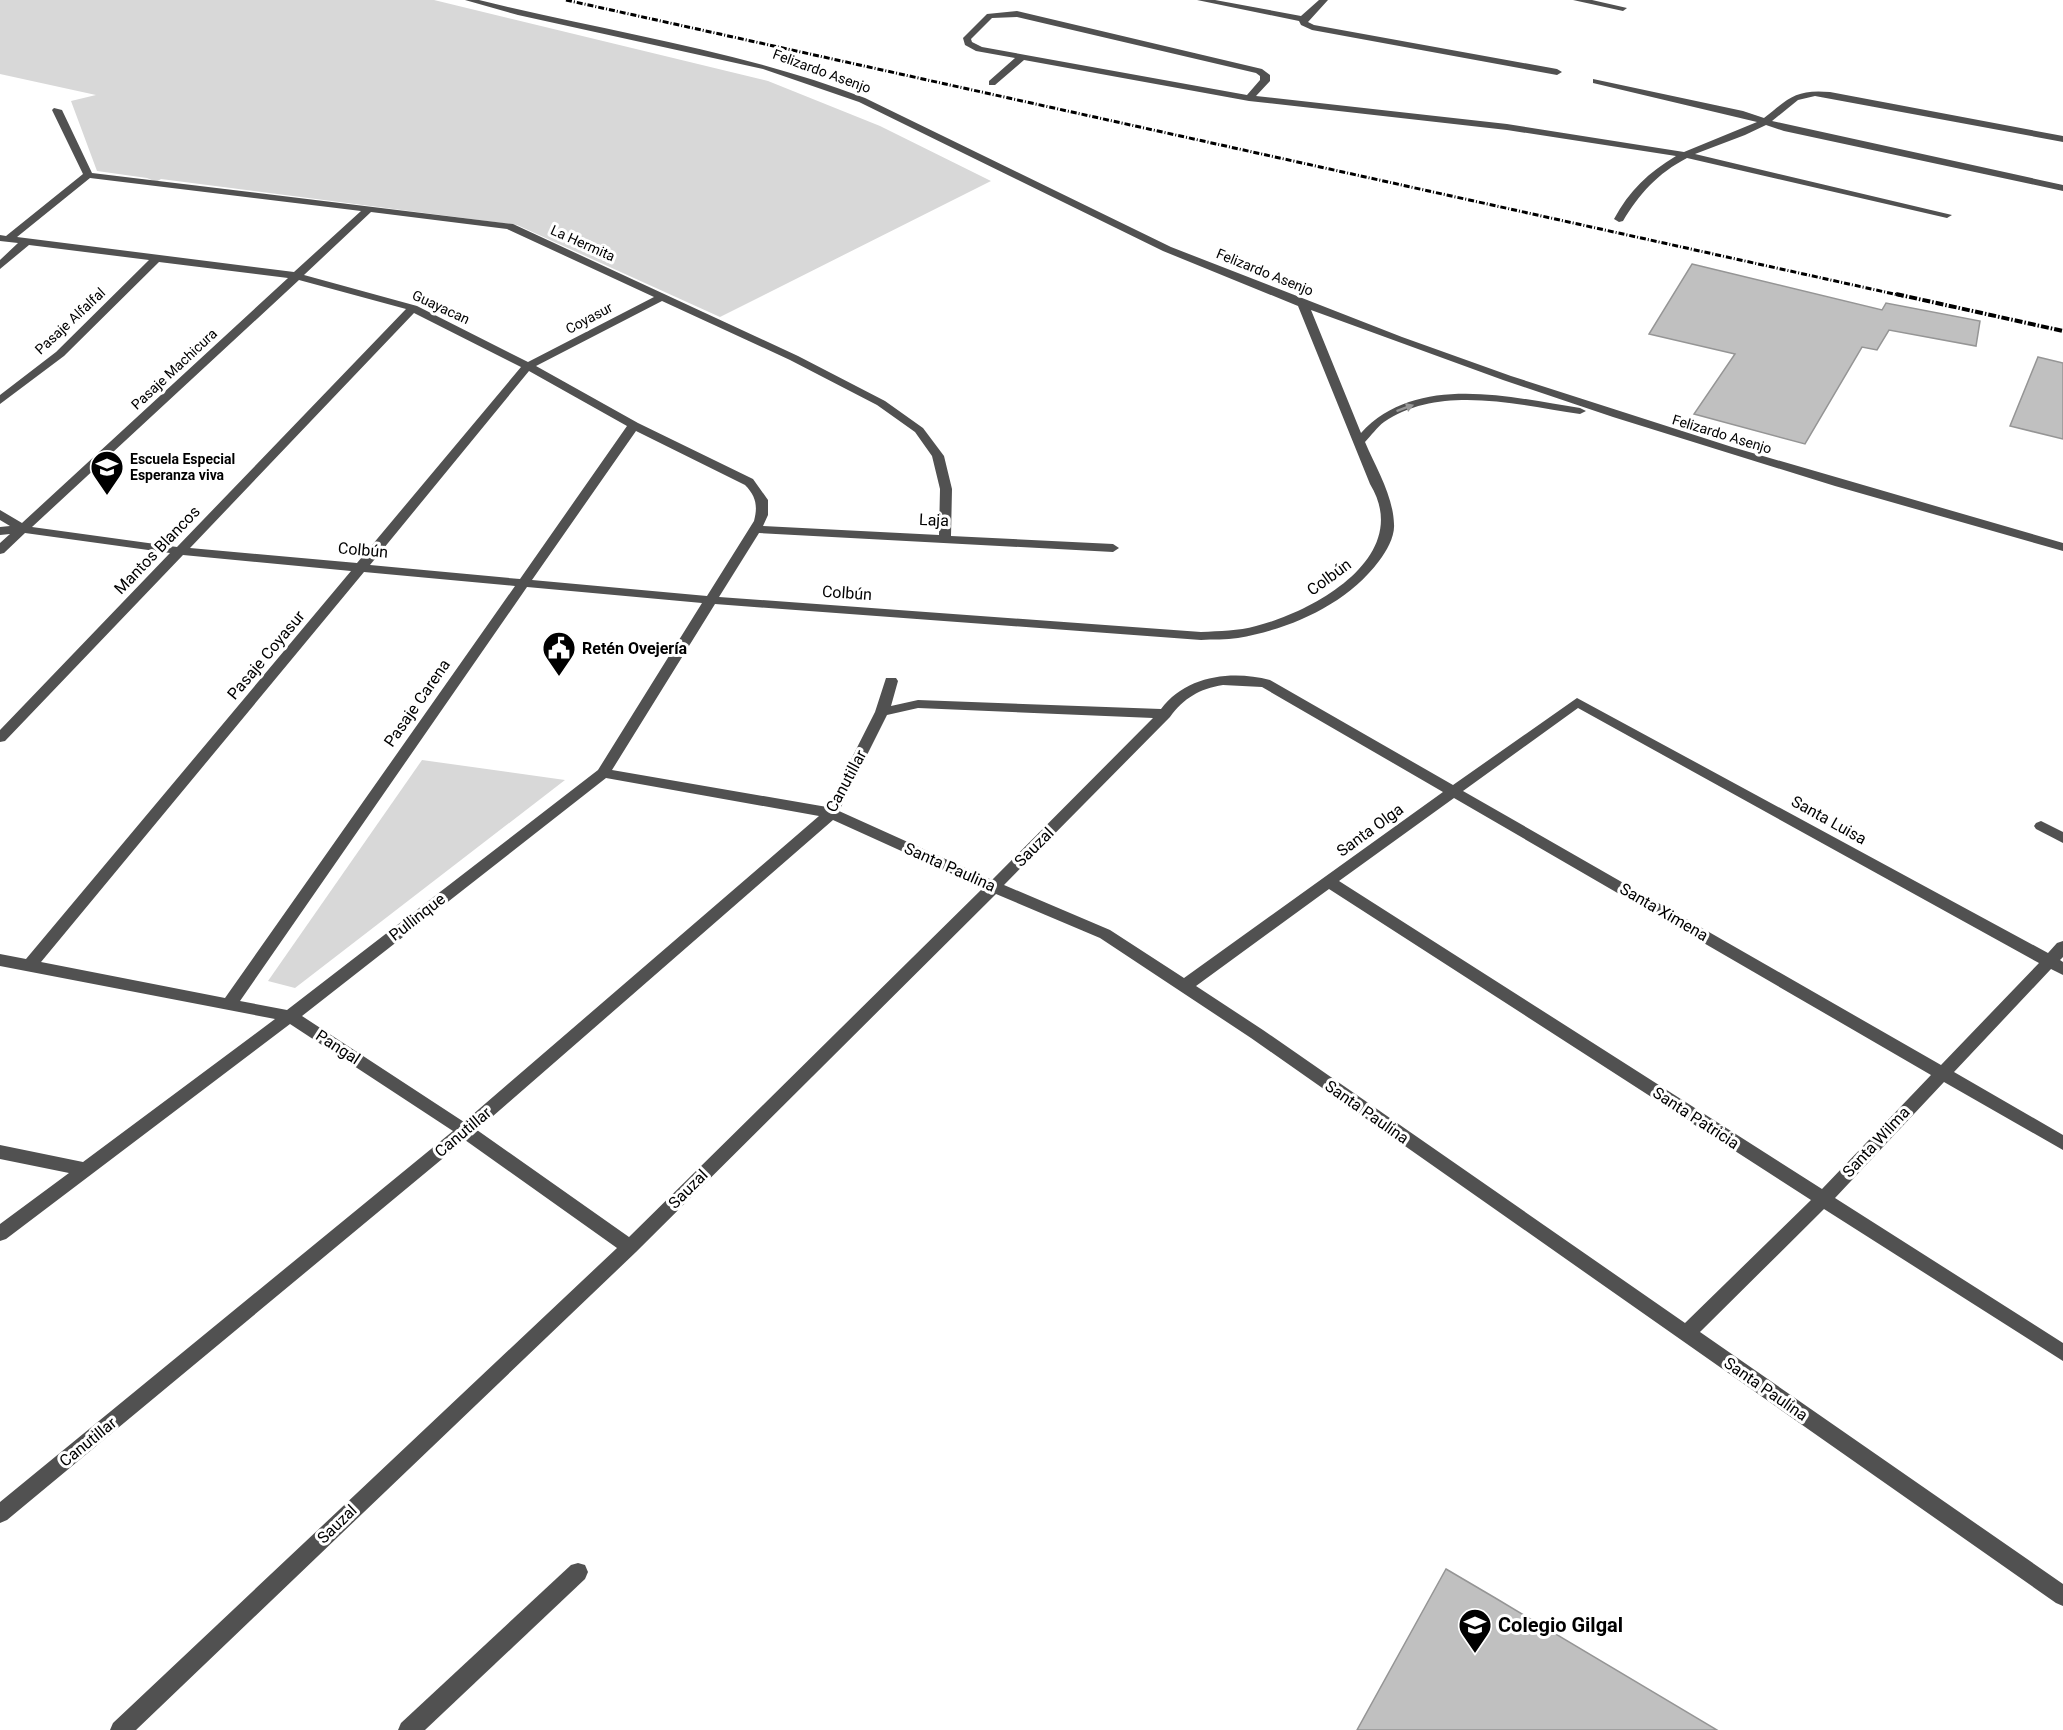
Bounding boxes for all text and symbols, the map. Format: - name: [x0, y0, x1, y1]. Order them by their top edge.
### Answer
- street label: Felizardo Asenjo: [771, 46, 873, 96]
- street label: La Hermita: [548, 222, 618, 264]
- street label: Felizardo Asenjo: [1214, 245, 1316, 299]
- street label: Pasaje Alfalfal: [32, 285, 108, 357]
- street label: Guayacan: [410, 287, 472, 327]
- street label: Coyasur: [563, 299, 615, 337]
- street label: Pasaje Machicura: [128, 325, 220, 413]
- one-way arrow: [1396, 402, 1414, 412]
- street label: Felizardo Asenjo: [1670, 411, 1774, 457]
- school or university icon: Escuela Especial Esperanza viva: [89, 449, 125, 496]
- place label: Escuela Especial Esperanza viva: [130, 451, 235, 483]
- street label: Mantos Blancos: [110, 502, 204, 598]
- street label: Laja: [919, 510, 949, 530]
- street label: Colbún: [337, 538, 389, 562]
- street label: Colbún: [1303, 555, 1355, 599]
- street label: Colbún: [821, 582, 873, 604]
- street label: Pasaje Coyasur: [223, 606, 309, 703]
- public building icon: Retén Ovejería: [541, 630, 577, 677]
- place label: Retén Ovejería: [582, 639, 688, 658]
- street label: Pasaje Carena: [380, 656, 454, 750]
- street label: Canutillar: [822, 746, 871, 815]
- street label: Santa Luisa: [1788, 792, 1870, 848]
- street label: Santa Olga: [1333, 800, 1407, 860]
- street label: Sauzal: [1010, 823, 1058, 871]
- street label: Santa Paulina: [901, 838, 999, 896]
- street label: Santa Ximena: [1616, 879, 1712, 945]
- street label: Pullinque: [385, 889, 449, 945]
- street label: Pangal: [312, 1026, 364, 1068]
- street label: Santa Paulina: [1321, 1076, 1413, 1148]
- street label: Santa Patricia: [1649, 1083, 1743, 1153]
- street label: Canutillar: [431, 1103, 496, 1161]
- street label: Santa Wilma: [1838, 1103, 1914, 1181]
- street label: Sauzal: [664, 1165, 712, 1213]
- street label: Santa Paulina: [1720, 1353, 1812, 1425]
- street label: Canutillar: [56, 1413, 121, 1471]
- street label: Sauzal: [313, 1501, 361, 1547]
- school or university icon: Colegio Gilgal: [1457, 1607, 1493, 1654]
- place label: Colegio Gilgal: [1498, 1613, 1623, 1637]

